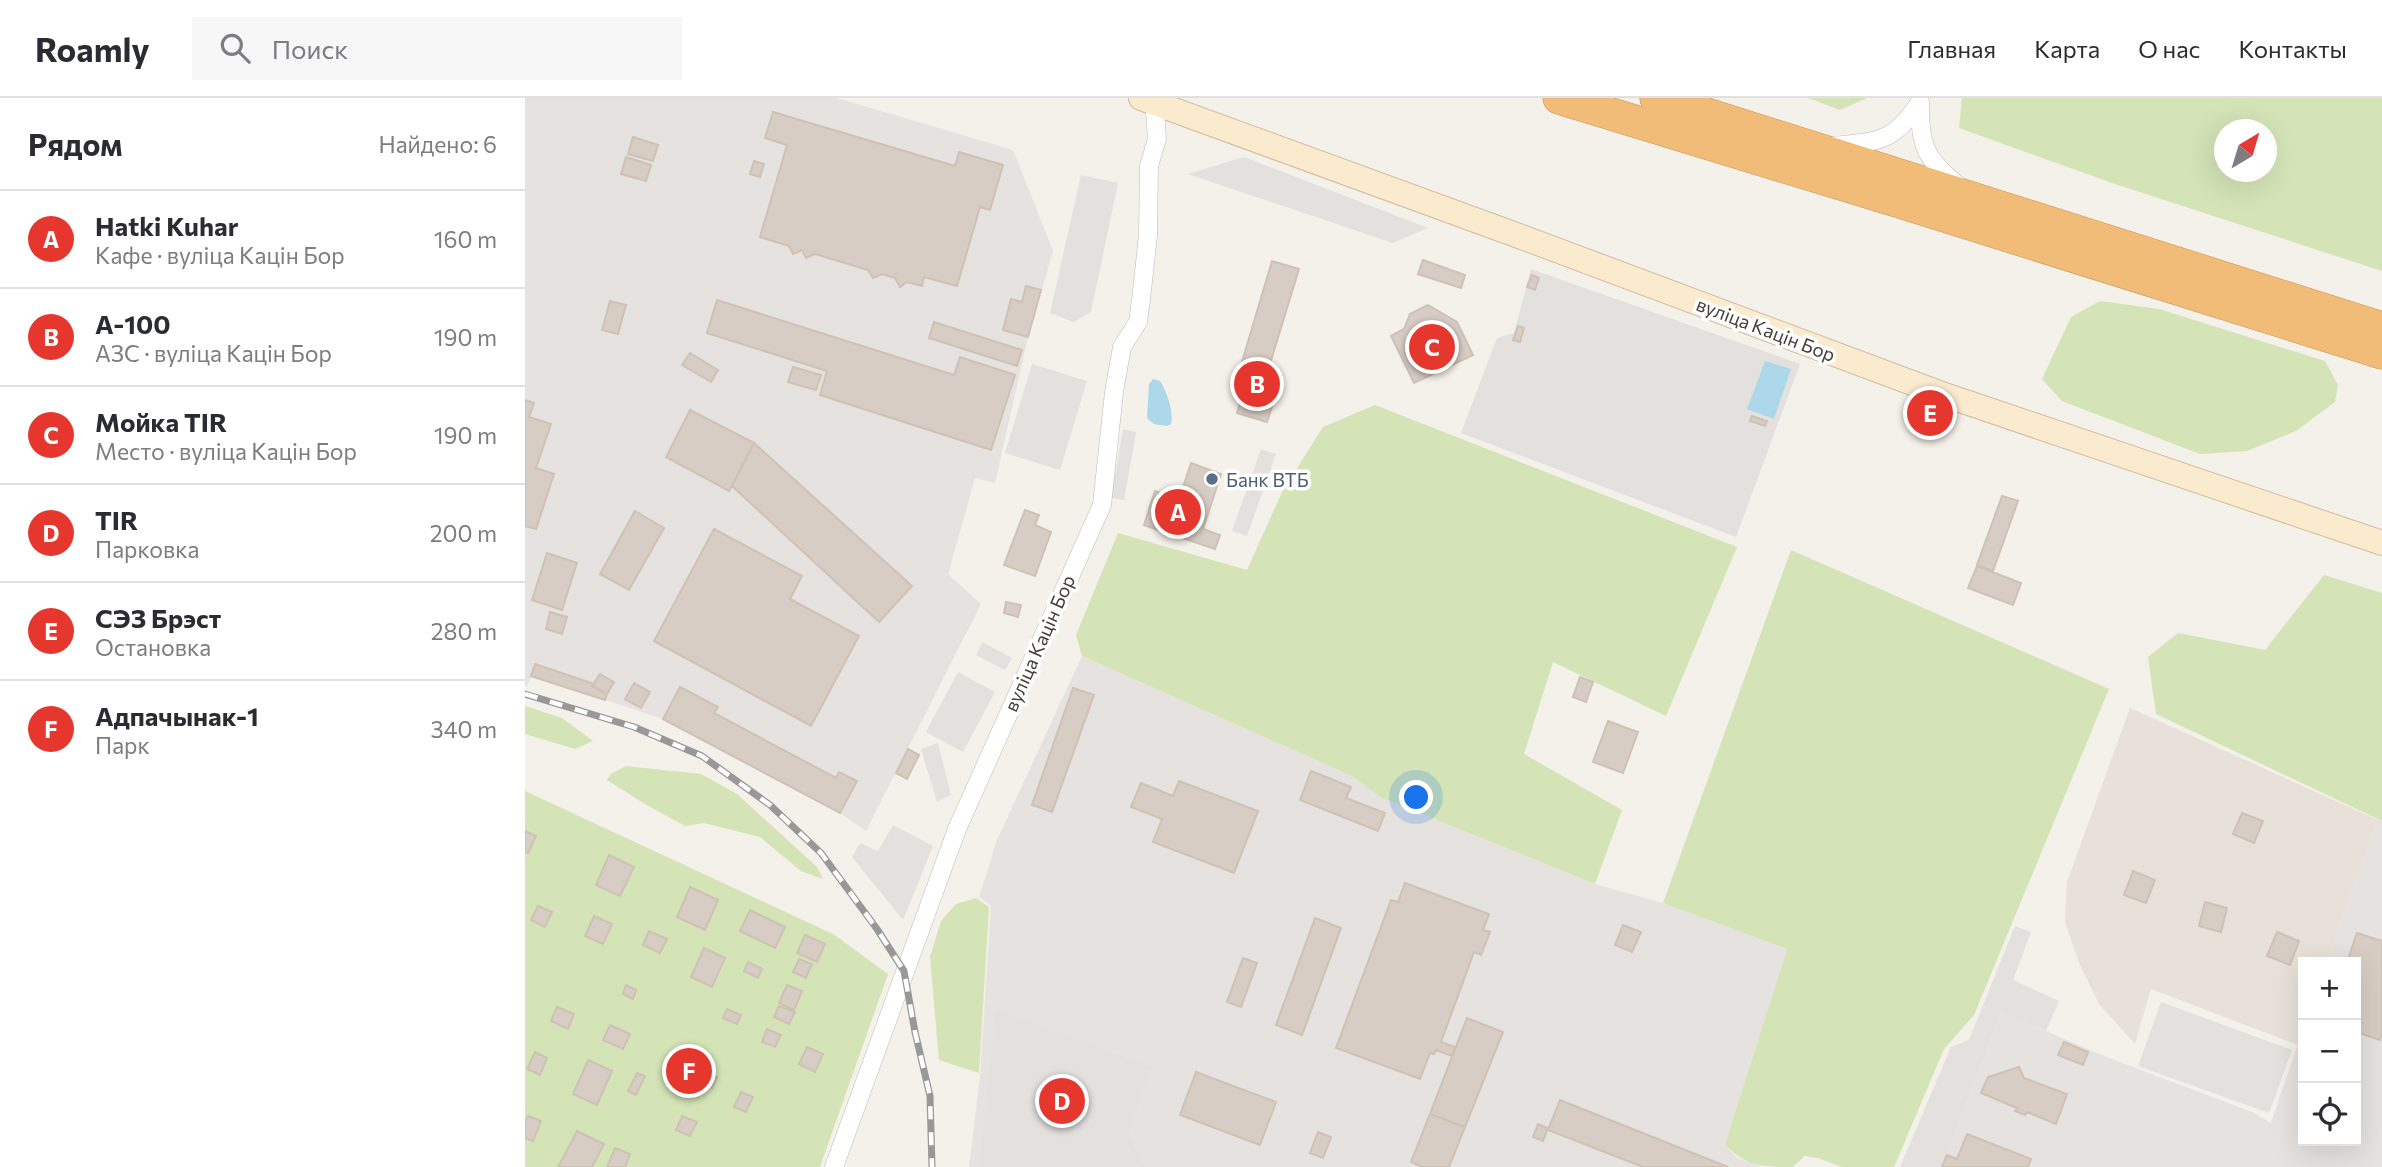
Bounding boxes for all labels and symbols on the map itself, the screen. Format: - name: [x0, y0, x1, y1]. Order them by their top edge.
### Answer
- north arrow: [2214, 119, 2277, 182]
- street label: вуліца Кацін Бор: [1693, 292, 1839, 366]
- pin: C: [1409, 321, 1455, 373]
- pin: B: [1234, 358, 1280, 410]
- pin: E: [1907, 387, 1953, 439]
- place label: Банк ВТБ: [1226, 468, 1309, 491]
- marker: Банк ВТБ: [1204, 471, 1220, 487]
- pin: A: [1155, 486, 1201, 538]
- street label: вуліца Кацін Бор: [999, 571, 1079, 715]
- your location: [1399, 780, 1433, 814]
- pin: F: [666, 1045, 712, 1097]
- pin: D: [1039, 1075, 1085, 1127]

